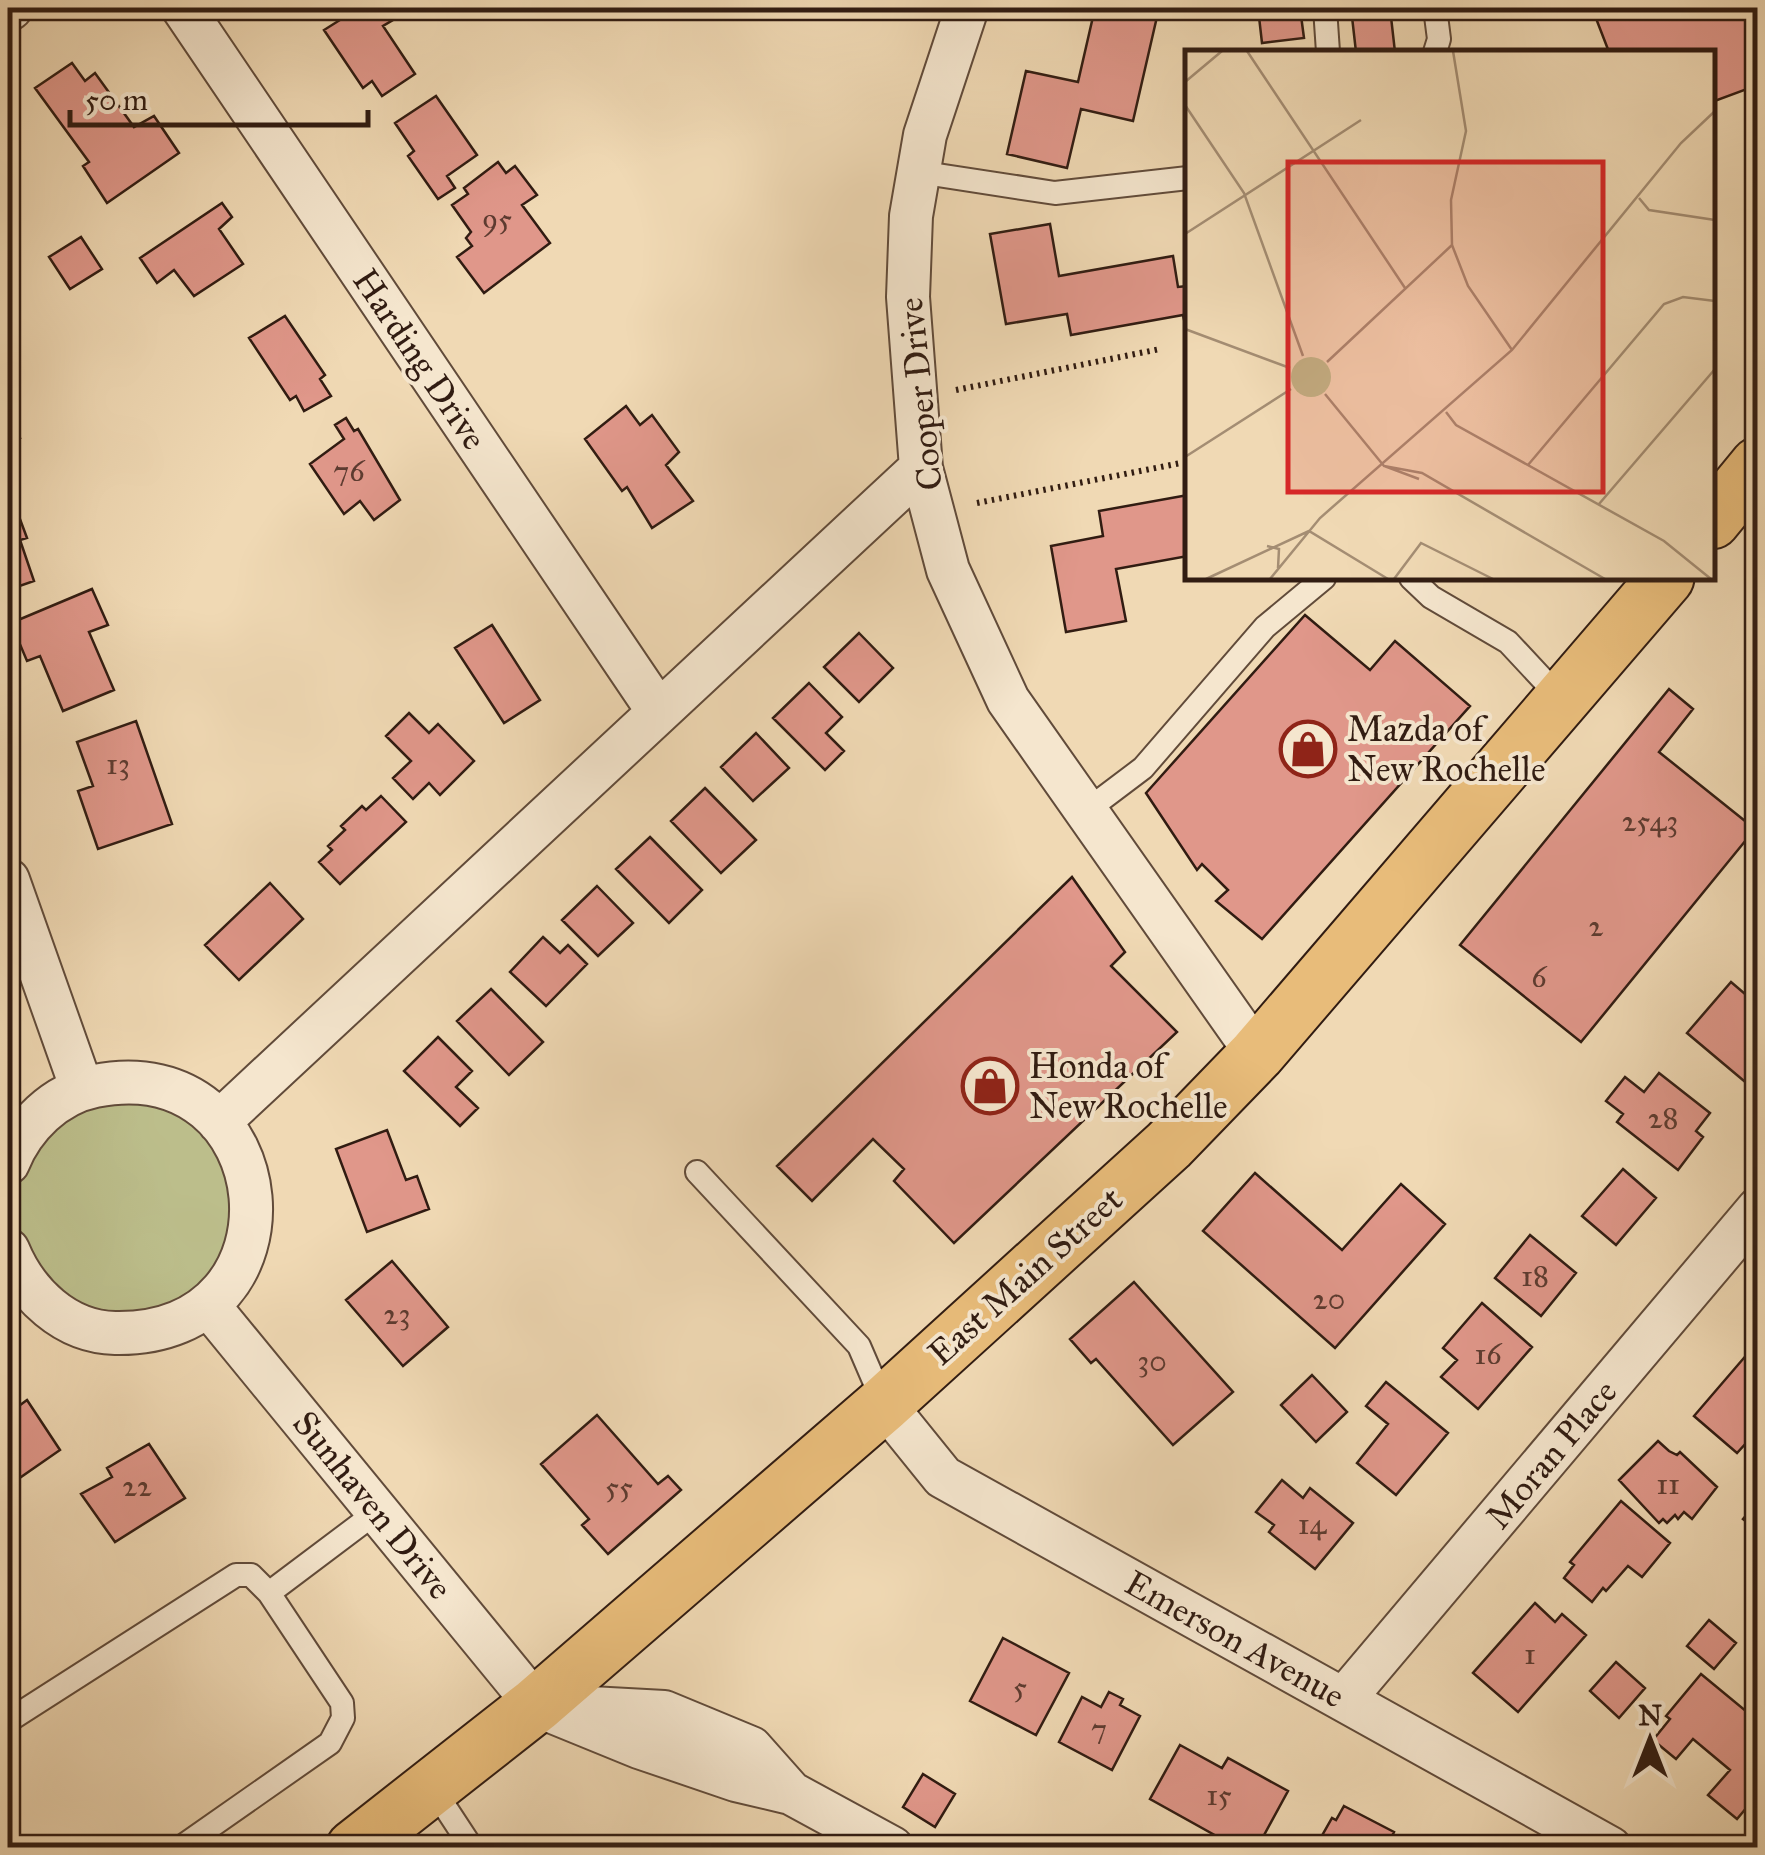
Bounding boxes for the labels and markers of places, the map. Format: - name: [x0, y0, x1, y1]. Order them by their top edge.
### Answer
- place label: Mazda of New Rochelle: [1347, 708, 1545, 791]
- shop icon: Mazda of New Rochelle: [1278, 719, 1338, 779]
- place label: Honda of New Rochelle: [1029, 1045, 1227, 1128]
- shop icon: Honda of New Rochelle: [960, 1056, 1020, 1116]

